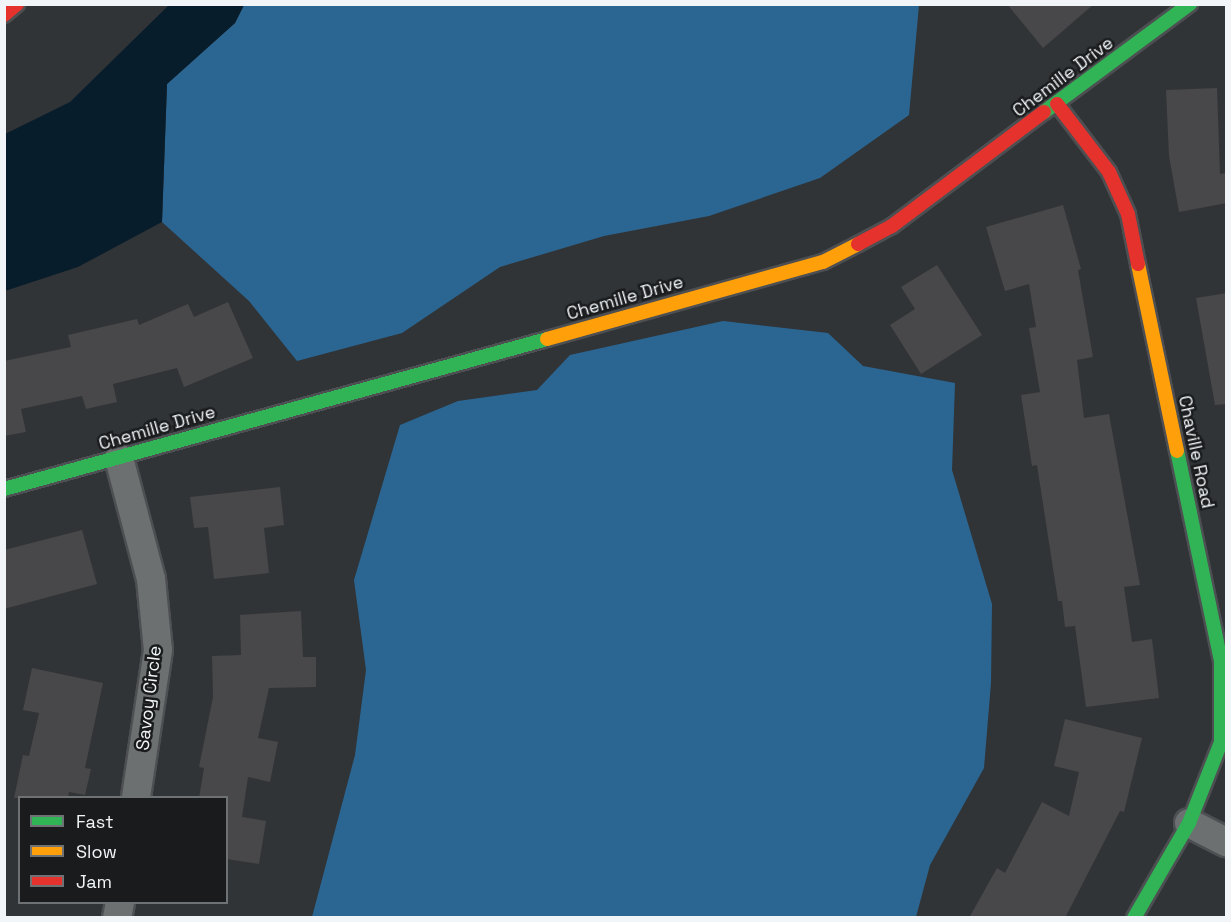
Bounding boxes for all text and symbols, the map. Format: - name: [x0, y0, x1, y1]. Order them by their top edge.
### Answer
- street label: Chemille Drive: [1008, 32, 1118, 122]
- street label: Chemille Drive: [564, 271, 686, 325]
- street label: Chaville Road: [1173, 394, 1219, 510]
- street label: Chemille Drive: [96, 401, 218, 455]
- street label: Savoy Circle: [132, 644, 166, 752]
- legend: [18, 796, 228, 904]
- text: Fast: [76, 810, 113, 833]
- text: Slow: [76, 840, 117, 863]
- text: Jam: [76, 870, 112, 893]

